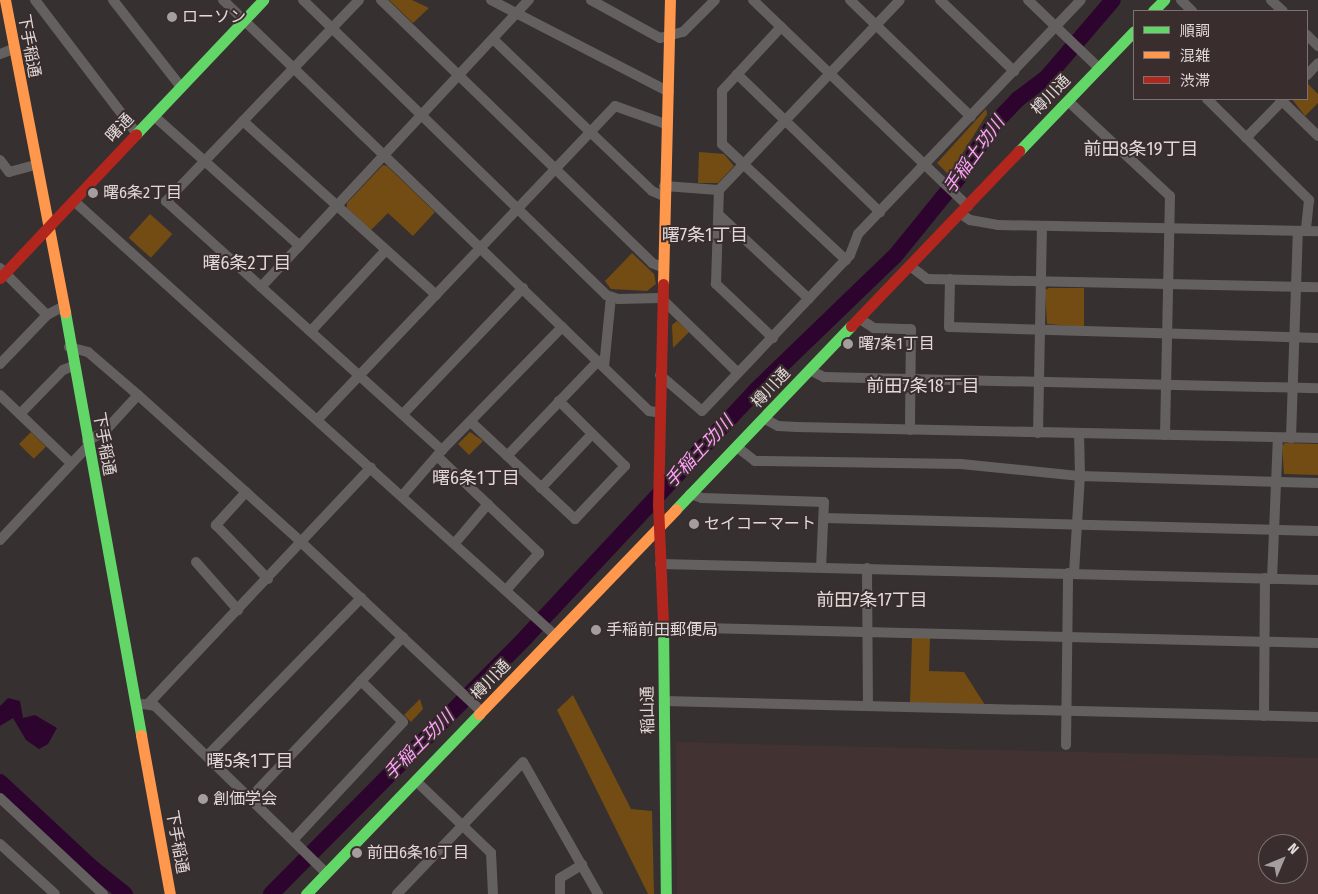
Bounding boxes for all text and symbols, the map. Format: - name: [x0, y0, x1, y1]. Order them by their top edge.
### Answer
- place label: ローソン: [182, 7, 246, 27]
- legend: [1133, 10, 1308, 100]
- marker: ローソン: [166, 11, 178, 23]
- street label: 下手稲通: [14, 13, 44, 79]
- text: 順調: [1180, 22, 1210, 40]
- text: 混雑: [1180, 47, 1210, 65]
- street label: 樽川通: [1027, 71, 1075, 119]
- text: 渋滞: [1180, 72, 1210, 90]
- street label: 曙通: [102, 110, 138, 146]
- water label: 手稲土功川: [939, 112, 1009, 198]
- district label: 前田8条19丁目: [1084, 138, 1198, 160]
- place label: 曙6条2丁目: [103, 183, 182, 203]
- marker: 曙6条2丁目: [87, 187, 99, 199]
- district label: 曙7条1丁目: [662, 224, 748, 246]
- district label: 曙6条2丁目: [203, 252, 291, 274]
- place label: 曙7条1丁目: [858, 334, 935, 354]
- marker: 曙7条1丁目: [842, 338, 854, 350]
- street label: 樽川通: [748, 364, 794, 412]
- district label: 前田7条18丁目: [866, 375, 980, 397]
- street label: 下手稲通: [89, 411, 119, 477]
- water label: 手稲土功川: [660, 412, 738, 492]
- district label: 曙6条1丁目: [432, 467, 520, 489]
- place label: セイコーマート: [704, 514, 816, 534]
- marker: セイコーマート: [688, 518, 700, 530]
- district label: 前田7条17丁目: [816, 589, 928, 611]
- place label: 手稲前田郵便局: [606, 620, 718, 640]
- marker: 手稲前田郵便局: [590, 624, 602, 636]
- street label: 樽川通: [467, 656, 515, 704]
- street label: 稲山通: [638, 686, 658, 734]
- water label: 手稲土功川: [380, 706, 458, 784]
- district label: 曙5条1丁目: [206, 750, 294, 772]
- place label: 創価学会: [213, 789, 277, 809]
- marker: 創価学会: [197, 793, 209, 805]
- street label: 下手稲通: [162, 809, 192, 875]
- north arrow: [1258, 834, 1308, 884]
- text: N: [1284, 840, 1302, 858]
- place label: 前田6条16丁目: [367, 843, 469, 863]
- marker: 前田6条16丁目: [351, 847, 363, 859]

